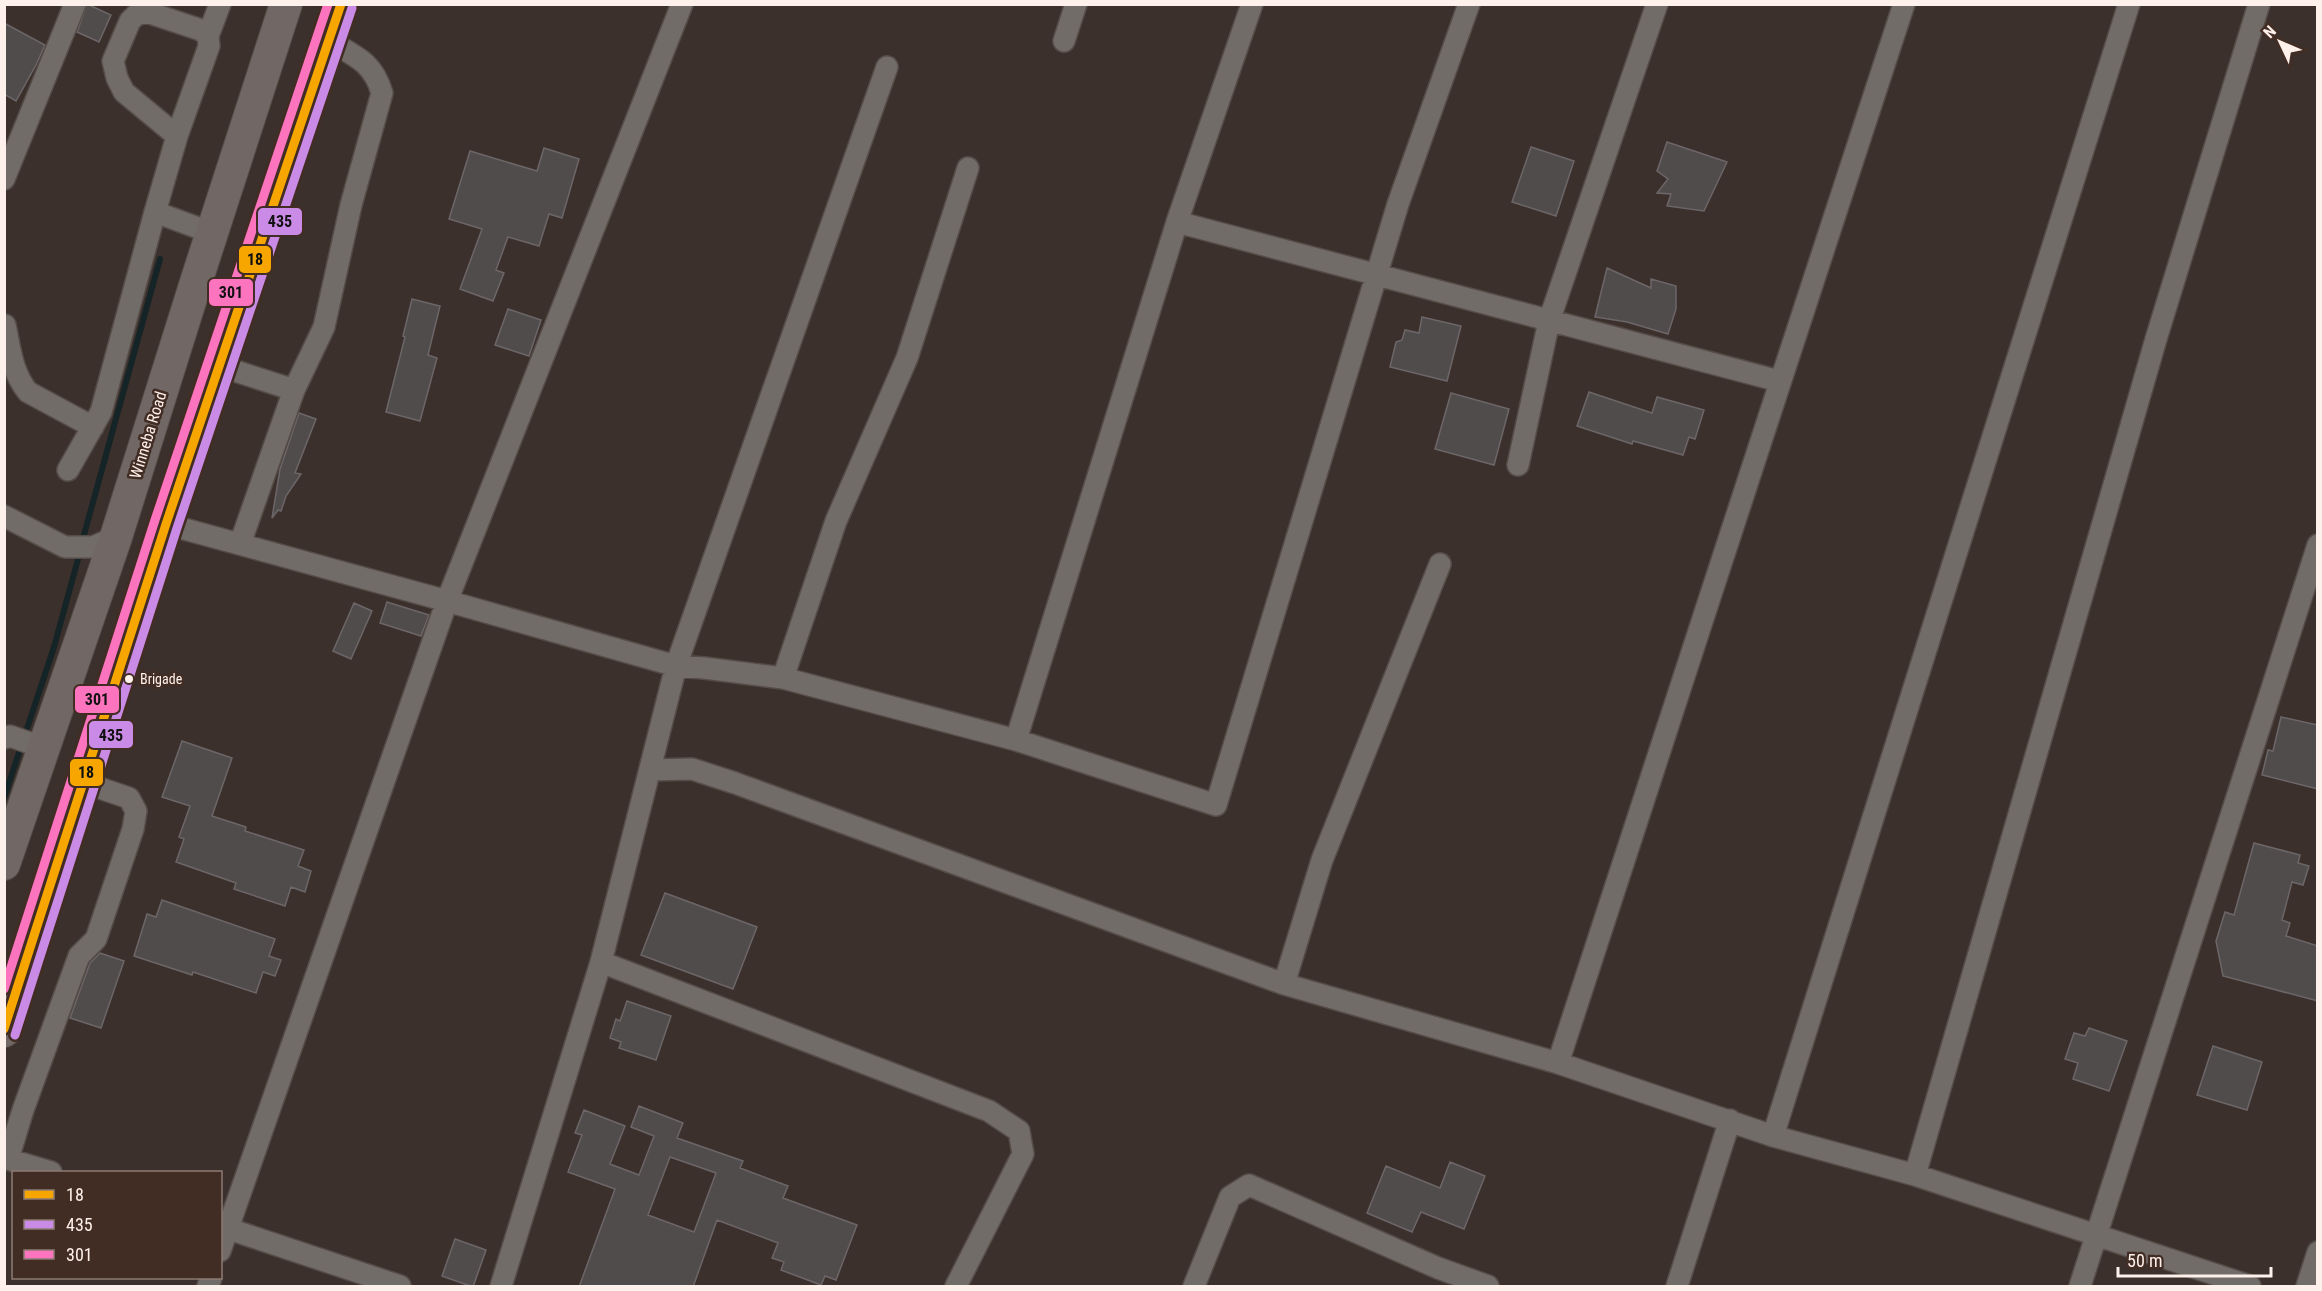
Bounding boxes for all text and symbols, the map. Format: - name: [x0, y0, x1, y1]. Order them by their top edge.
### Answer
- north arrow: [2250, 12, 2310, 72]
- text: N: [2259, 22, 2280, 42]
- line badge: 435: [257, 207, 303, 236]
- text: 435: [268, 212, 292, 231]
- line badge: 18: [238, 245, 272, 274]
- text: 18: [247, 250, 263, 269]
- line badge: 301: [208, 278, 254, 307]
- text: 301: [219, 283, 243, 302]
- street label: Winneba Road: [126, 389, 170, 481]
- place label: Brigade: [140, 671, 183, 687]
- marker: Brigade: [123, 673, 135, 685]
- line badge: 301: [74, 685, 120, 714]
- text: 301: [85, 690, 109, 709]
- line badge: 435: [88, 720, 134, 749]
- text: 435: [99, 726, 123, 745]
- line badge: 18: [69, 758, 104, 787]
- text: 18: [78, 763, 94, 782]
- legend: [12, 1171, 222, 1279]
- text: 18: [66, 1184, 84, 1205]
- text: 435: [66, 1214, 93, 1235]
- scale bar: [2118, 1240, 2271, 1278]
- text: 301: [66, 1244, 93, 1265]
- text: 50 m: [2127, 1250, 2162, 1271]

